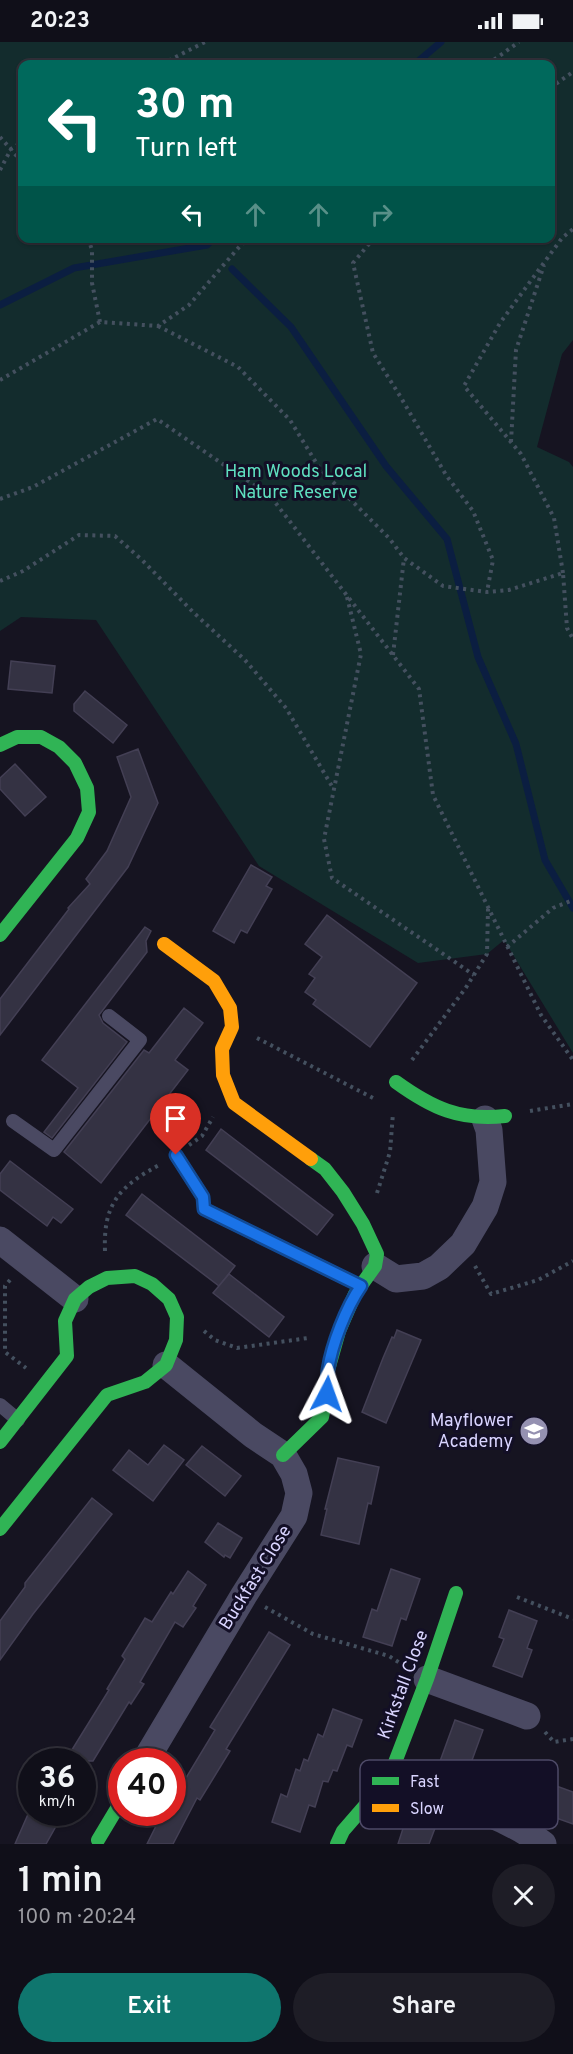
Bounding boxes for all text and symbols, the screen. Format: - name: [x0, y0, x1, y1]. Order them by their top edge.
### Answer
- text: 20:23: [30, 8, 90, 35]
- text: 30 m: [135, 80, 234, 133]
- icon: left: [36, 84, 114, 162]
- text: Turn left: [135, 132, 237, 166]
- icon: left: [176, 198, 209, 231]
- icon: ahead: [239, 198, 272, 231]
- icon: ahead: [302, 198, 335, 231]
- icon: right: [365, 198, 398, 231]
- park label: Ham Woods Local Nature Reserve: [225, 461, 367, 505]
- pin: [150, 1093, 201, 1155]
- icon: arrive: [159, 1102, 192, 1135]
- position arrow: [295, 1362, 359, 1426]
- place label: Mayflower Academy: [430, 1410, 513, 1454]
- school or university icon: Mayflower Academy: [518, 1415, 550, 1447]
- street label: Buckfast Close: [215, 1521, 297, 1635]
- street label: Kirkstall Close: [374, 1627, 434, 1743]
- speed limit sign: 40: [108, 1748, 186, 1826]
- legend: [360, 1760, 558, 1829]
- text: 36: [39, 1761, 75, 1798]
- text: Fast: [410, 1773, 440, 1793]
- text: km/h: [39, 1793, 75, 1812]
- text: Slow: [410, 1800, 444, 1820]
- text: 1 min: [18, 1859, 103, 1905]
- button: close: [492, 1864, 555, 1927]
- text: 100 m · 20:24: [18, 1905, 136, 1931]
- button: Exit: [18, 1973, 281, 2042]
- button: Share: [293, 1973, 555, 2042]

